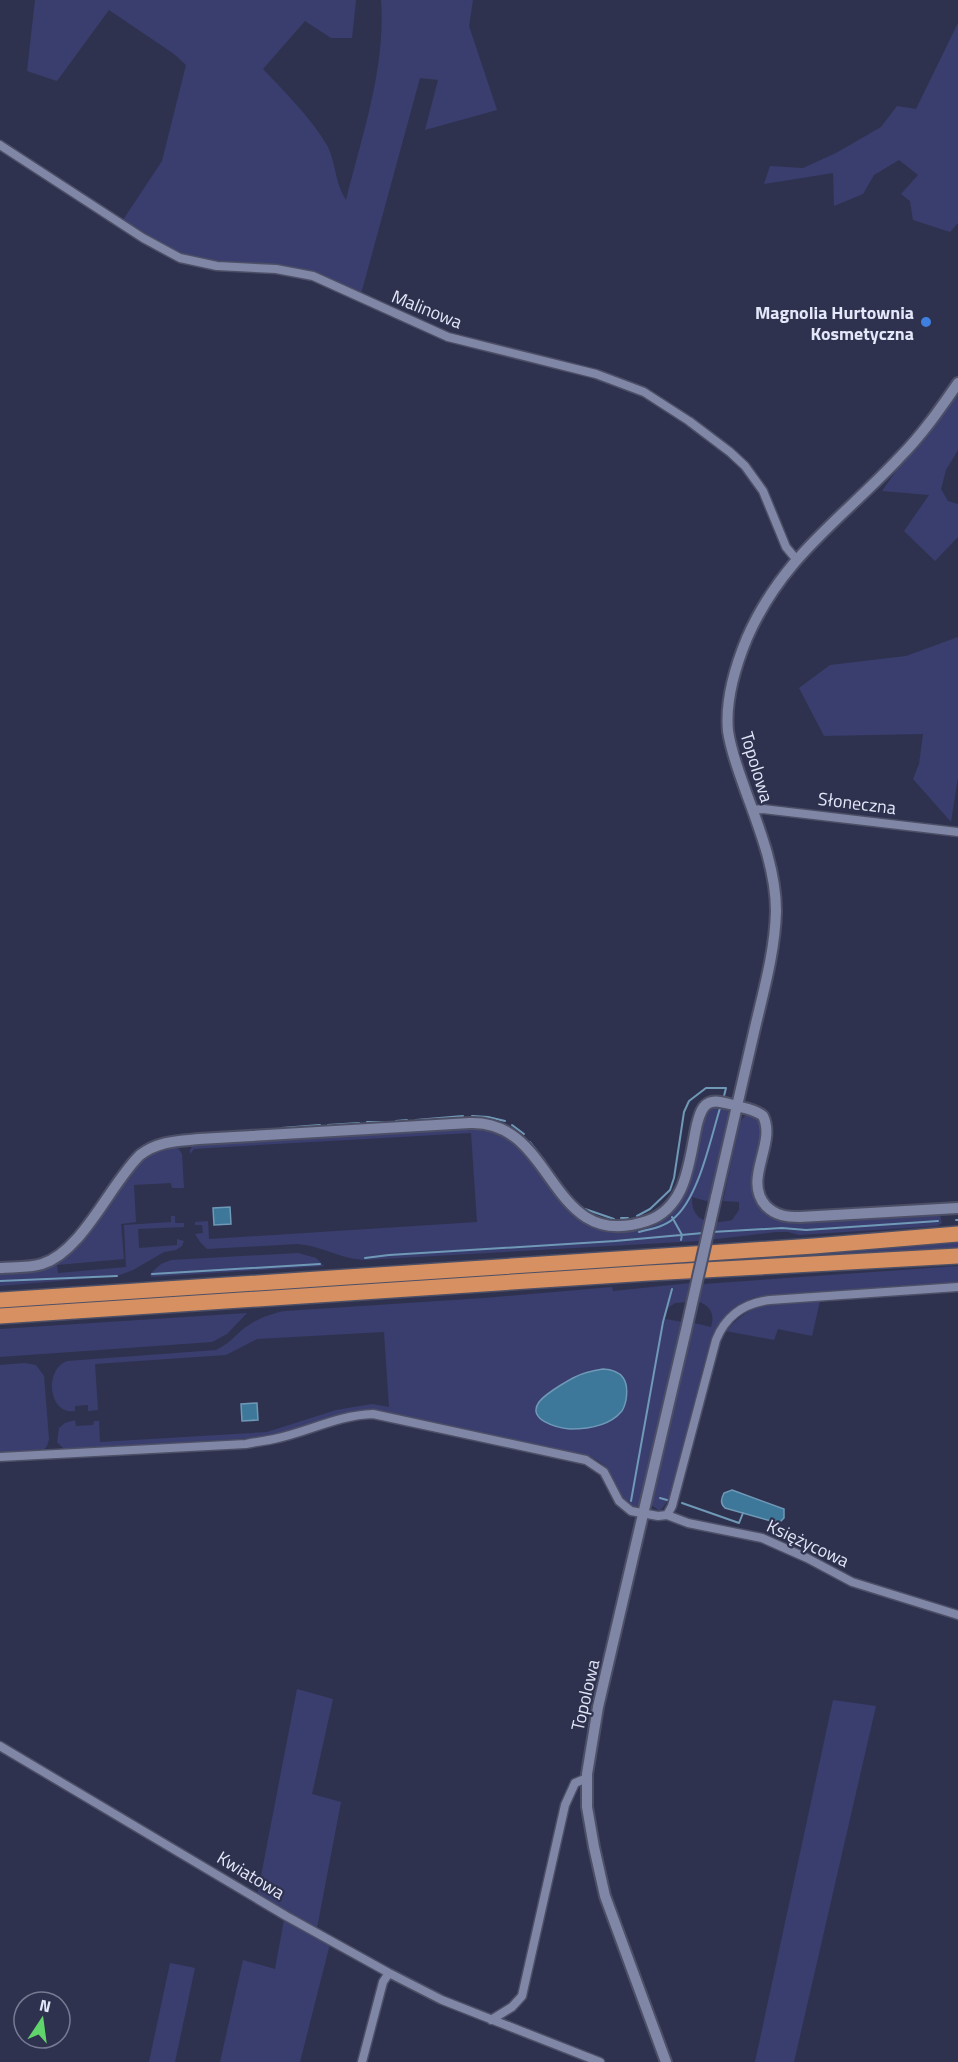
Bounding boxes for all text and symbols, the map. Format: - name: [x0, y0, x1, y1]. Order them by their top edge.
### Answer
- street label: Malinowa: [388, 283, 466, 335]
- place label: Magnolia Hurtownia Kosmetyczna: [755, 299, 914, 347]
- marker: Magnolia Hurtownia Kosmetyczna: [919, 315, 933, 329]
- street label: Topolowa: [733, 728, 781, 806]
- street label: Słoneczna: [816, 785, 898, 821]
- street label: Księżycowa: [762, 1512, 854, 1574]
- street label: Topolowa: [564, 1657, 606, 1733]
- street label: Kwiatowa: [212, 1844, 290, 1906]
- north arrow: [12, 1990, 72, 2050]
- text: N: [37, 1992, 53, 2018]

